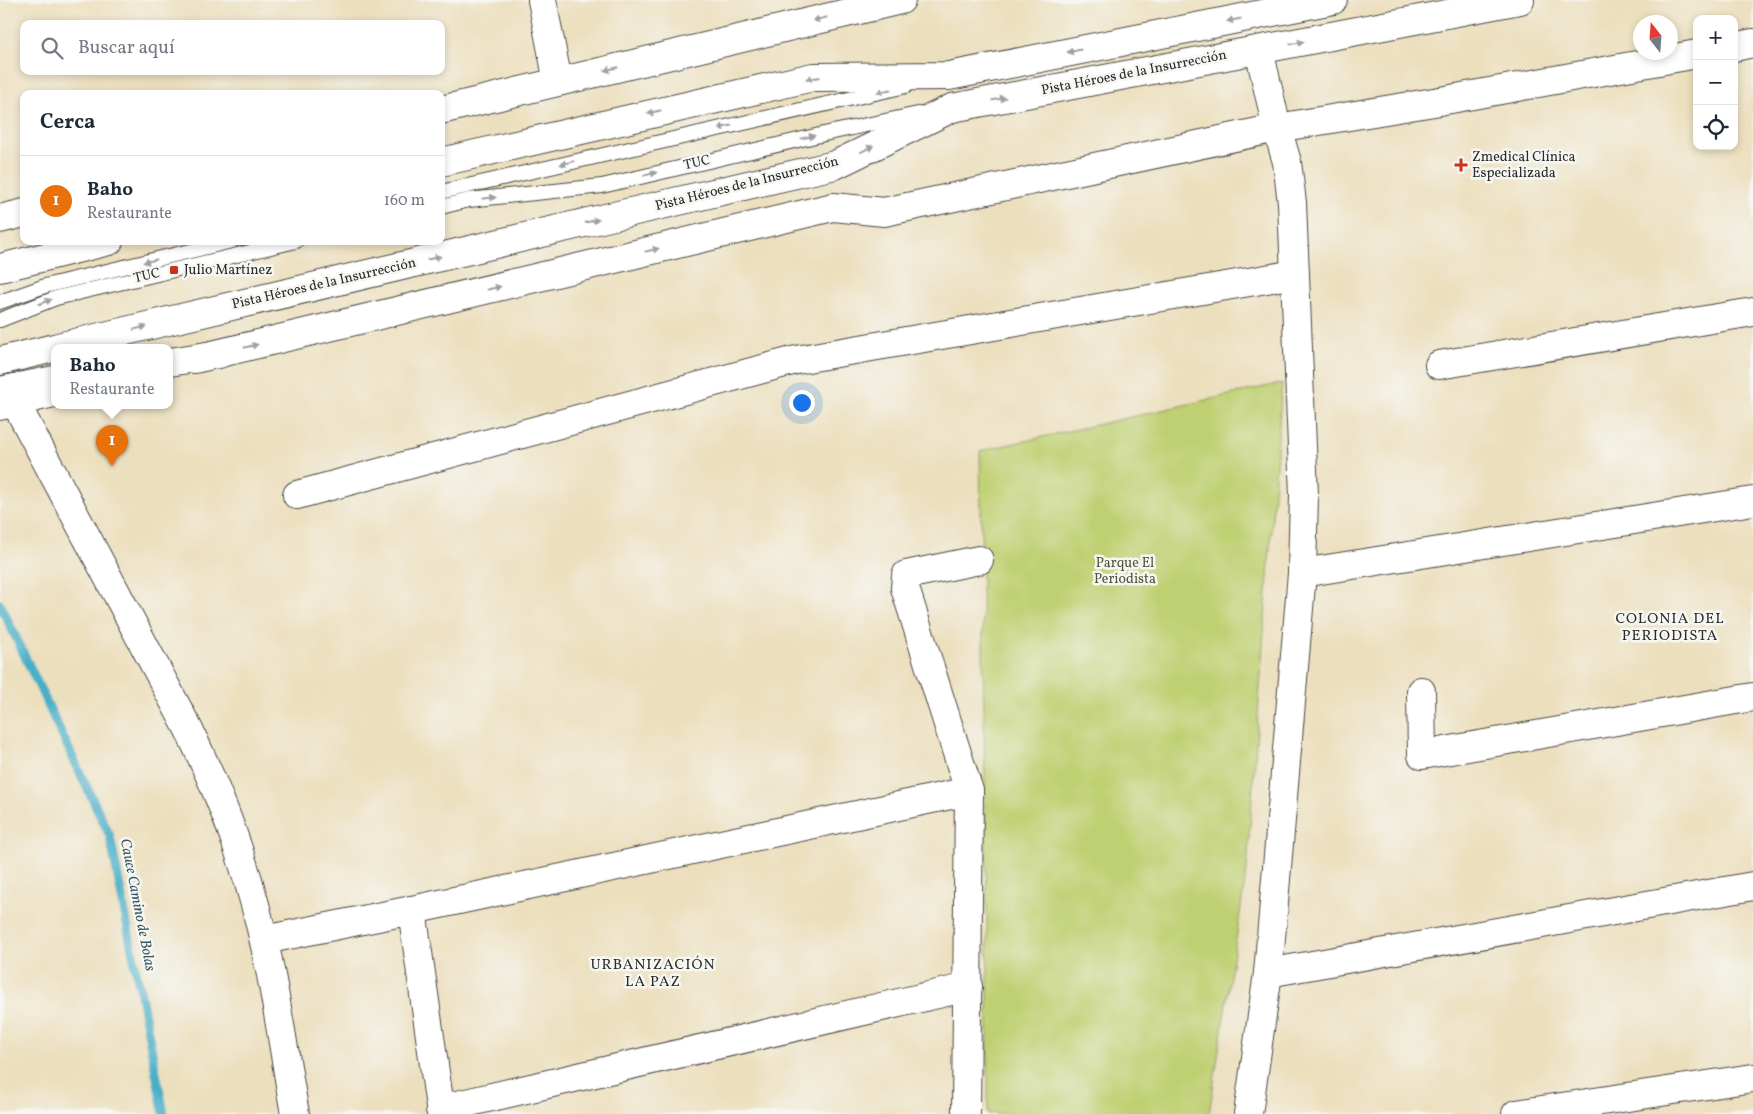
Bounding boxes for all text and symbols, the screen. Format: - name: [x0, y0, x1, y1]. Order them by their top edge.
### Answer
- one-way arrow: [812, 15, 827, 23]
- north arrow: [1633, 15, 1678, 60]
- map controls: [1693, 15, 1738, 150]
- button: +: [1693, 15, 1738, 60]
- one-way arrow: [1225, 16, 1241, 24]
- search box: [20, 20, 445, 75]
- icon: search: [38, 34, 66, 62]
- text: Buscar aquí: [78, 35, 175, 61]
- one-way arrow: [1289, 38, 1305, 46]
- street label: Pista Héroes de la Insurrección: [1040, 46, 1228, 100]
- one-way arrow: [1066, 48, 1082, 56]
- button: −: [1693, 60, 1738, 105]
- one-way arrow: [603, 65, 618, 73]
- one-way arrow: [804, 74, 820, 82]
- one-way arrow: [876, 87, 892, 95]
- one-way arrow: [992, 94, 1008, 102]
- button: locate: [1693, 105, 1738, 150]
- text: Cerca: [40, 108, 95, 137]
- one-way arrow: [646, 108, 661, 116]
- one-way arrow: [718, 123, 733, 131]
- one-way arrow: [800, 133, 815, 141]
- one-way arrow: [860, 145, 874, 153]
- place label: Zmedical Clínica Especializada: [1472, 148, 1576, 183]
- street label: TUC: [682, 151, 712, 175]
- street label: Pista Héroes de la Insurrección: [653, 152, 841, 216]
- marker: Zmedical Clínica Especializada: [1454, 158, 1468, 172]
- one-way arrow: [560, 159, 575, 167]
- one-way arrow: [642, 170, 657, 178]
- text: Baho: [87, 177, 133, 203]
- text: 1: [53, 190, 59, 212]
- text: 160 m: [384, 190, 425, 212]
- one-way arrow: [481, 194, 497, 202]
- text: Restaurante: [87, 203, 172, 225]
- one-way arrow: [585, 217, 600, 225]
- one-way arrow: [645, 246, 660, 254]
- street label: Pista Héroes de la Insurrección: [230, 254, 418, 314]
- one-way arrow: [427, 254, 442, 262]
- one-way arrow: [143, 257, 158, 265]
- place label: Julio Martínez: [184, 261, 272, 280]
- street label: TUC: [132, 264, 162, 288]
- marker: Julio Martínez: [168, 264, 180, 276]
- one-way arrow: [487, 284, 502, 292]
- one-way arrow: [38, 298, 53, 305]
- one-way arrow: [132, 324, 147, 332]
- one-way arrow: [243, 342, 258, 350]
- popup: [51, 344, 173, 409]
- text: Baho: [70, 353, 116, 379]
- text: Restaurante: [70, 379, 154, 401]
- your location: [789, 390, 815, 416]
- pin: 1: [96, 425, 128, 466]
- park label: Parque El Periodista: [1094, 554, 1156, 589]
- district label: COLONIA DEL PERIODISTA: [1615, 609, 1725, 647]
- water label: Cauce Camino de Bolas: [114, 837, 160, 974]
- district label: URBANIZACIÓN LA PAZ: [590, 955, 716, 993]

